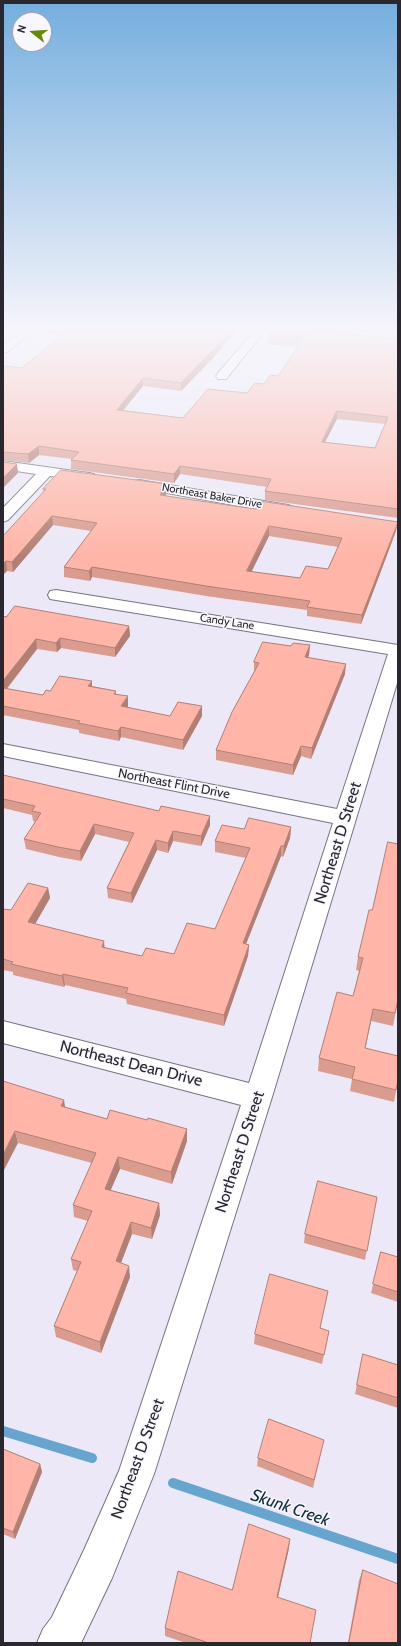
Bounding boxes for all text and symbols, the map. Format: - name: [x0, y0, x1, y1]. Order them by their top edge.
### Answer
- north arrow: [12, 12, 52, 52]
- text: N: [14, 23, 29, 35]
- street label: Northeast Baker Drive: [161, 481, 263, 511]
- street label: Candy Lane: [199, 611, 255, 633]
- street label: Northeast Flint Drive: [117, 766, 231, 802]
- street label: Northeast D Street: [310, 780, 366, 906]
- street label: Northeast Dean Drive: [58, 1037, 204, 1091]
- street label: Northeast D Street: [211, 1089, 269, 1215]
- street label: Northeast D Street: [107, 1396, 169, 1522]
- water label: Skunk Creek: [248, 1485, 332, 1531]

